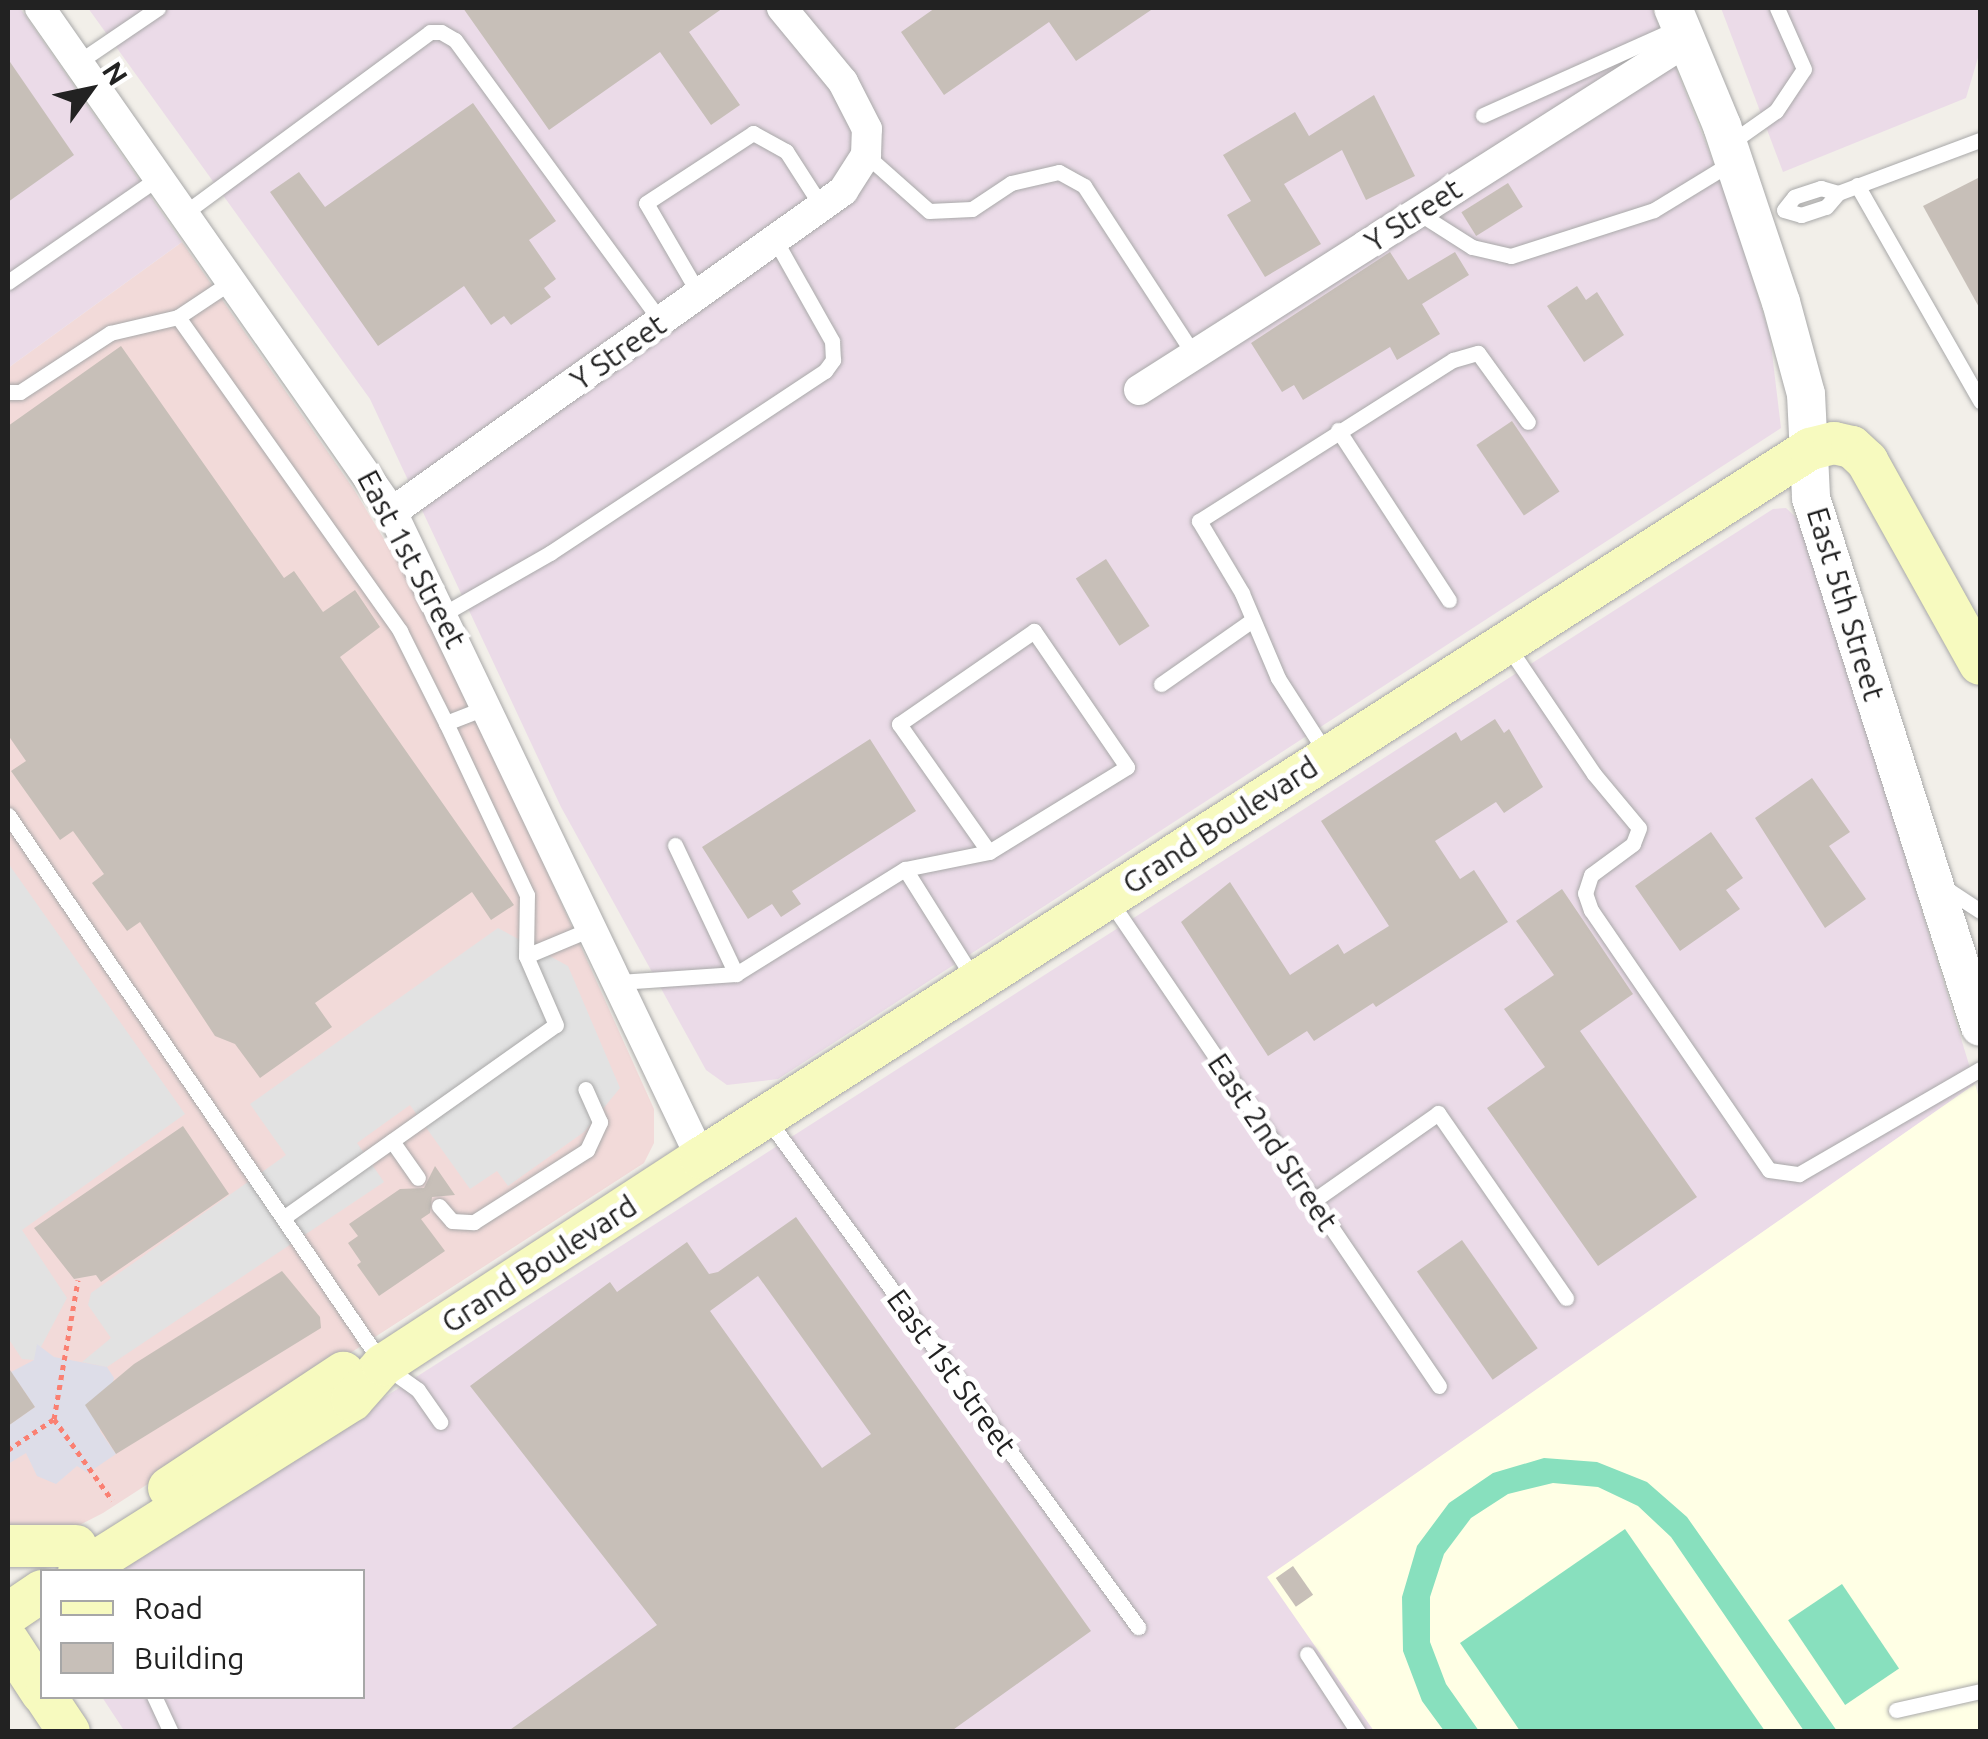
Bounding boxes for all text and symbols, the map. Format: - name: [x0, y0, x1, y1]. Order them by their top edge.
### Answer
- north arrow: [40, 40, 140, 140]
- text: N: [97, 56, 134, 91]
- street label: Y Street: [1358, 170, 1468, 260]
- street label: Y Street: [563, 306, 673, 398]
- street label: East 1st Street: [350, 464, 474, 654]
- street label: East 5th Street: [1799, 503, 1893, 705]
- street label: Grand Boulevard: [1116, 749, 1324, 901]
- street label: East 2nd Street: [1200, 1046, 1346, 1238]
- street label: Grand Boulevard: [435, 1188, 643, 1340]
- street label: East 1st Street: [880, 1282, 1024, 1462]
- legend: [40, 1569, 365, 1699]
- text: Road: [134, 1591, 203, 1625]
- text: Building: [134, 1641, 245, 1675]

